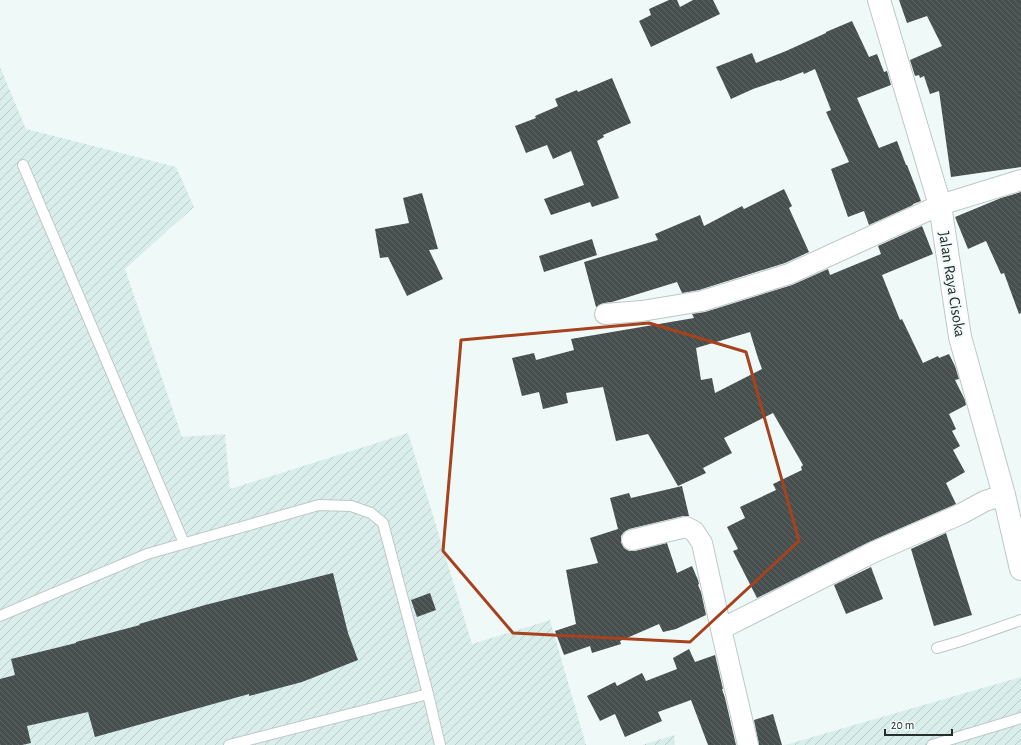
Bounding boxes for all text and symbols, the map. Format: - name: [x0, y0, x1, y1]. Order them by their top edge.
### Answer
- street label: Jalan Raya Cisoka: [935, 230, 968, 338]
- scale bar: [885, 711, 952, 737]
- text: 20 m: [891, 719, 914, 731]

